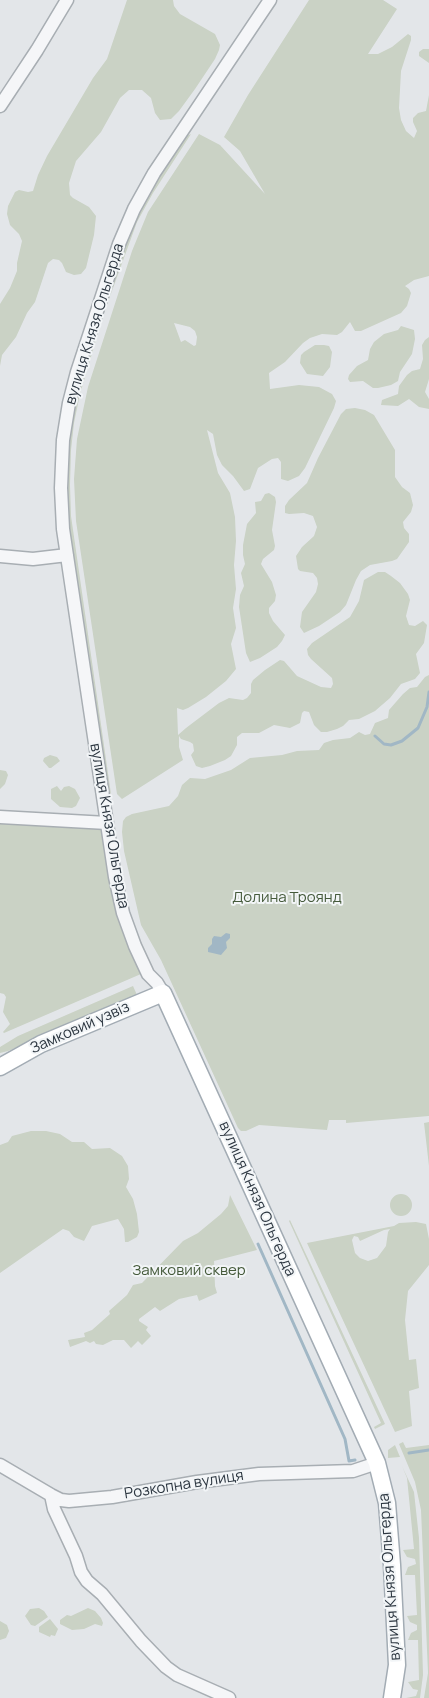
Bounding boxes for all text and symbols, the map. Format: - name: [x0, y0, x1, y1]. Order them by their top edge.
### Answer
- street label: вулиця Князя Ольгерда: [62, 241, 128, 407]
- street label: вулиця Князя Ольгерда: [86, 742, 132, 910]
- park label: Долина Троянд: [232, 889, 342, 907]
- street label: Замковий узвіз: [28, 998, 132, 1058]
- street label: вулиця Князя Ольгерда: [215, 1119, 299, 1279]
- park label: Замковий сквер: [132, 1262, 246, 1280]
- street label: Розкопна вулиця: [123, 1467, 245, 1503]
- street label: вулиця Князя Ольгерда: [375, 1493, 405, 1661]

